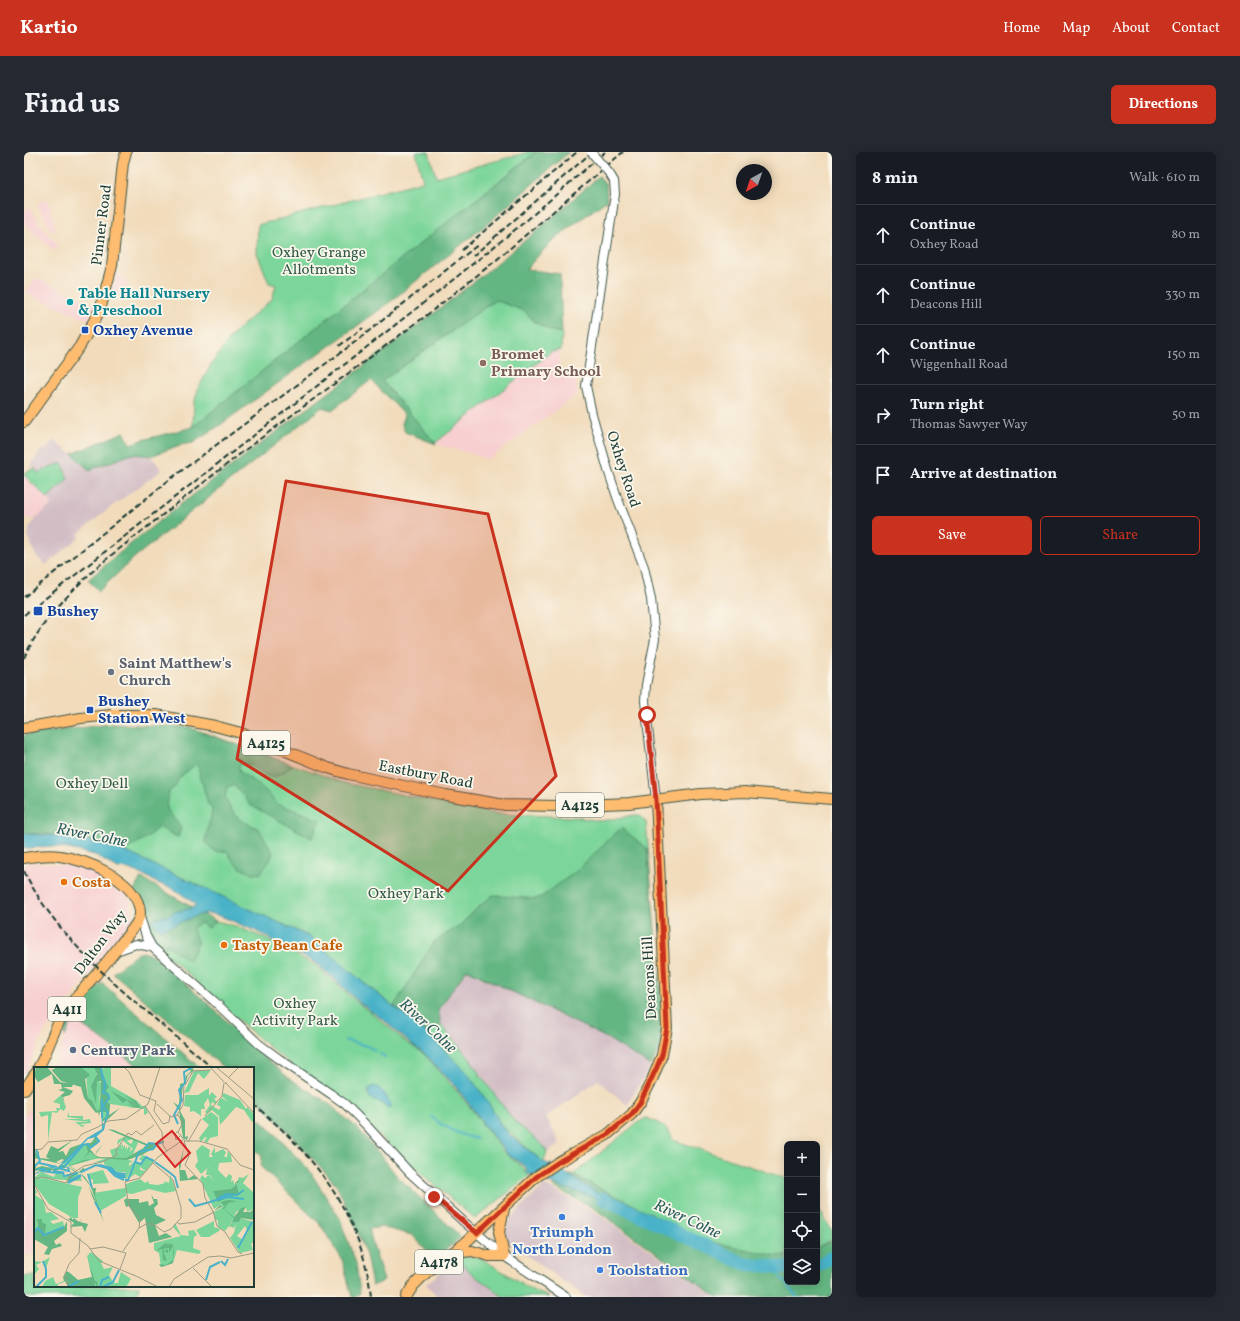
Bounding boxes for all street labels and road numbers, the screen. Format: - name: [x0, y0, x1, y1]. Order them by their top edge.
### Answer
- street label: Pinner Road: [87, 184, 118, 267]
- street label: Oxhey Road: [600, 429, 645, 510]
- road number: A4125: [242, 731, 290, 755]
- street label: Eastbury Road: [377, 756, 475, 795]
- road number: A4125: [556, 793, 604, 817]
- street label: Dalton Way: [70, 906, 133, 980]
- street label: Deacons Hill: [638, 936, 663, 1020]
- road number: A411: [48, 997, 86, 1021]
- road number: A4178: [415, 1250, 463, 1274]

